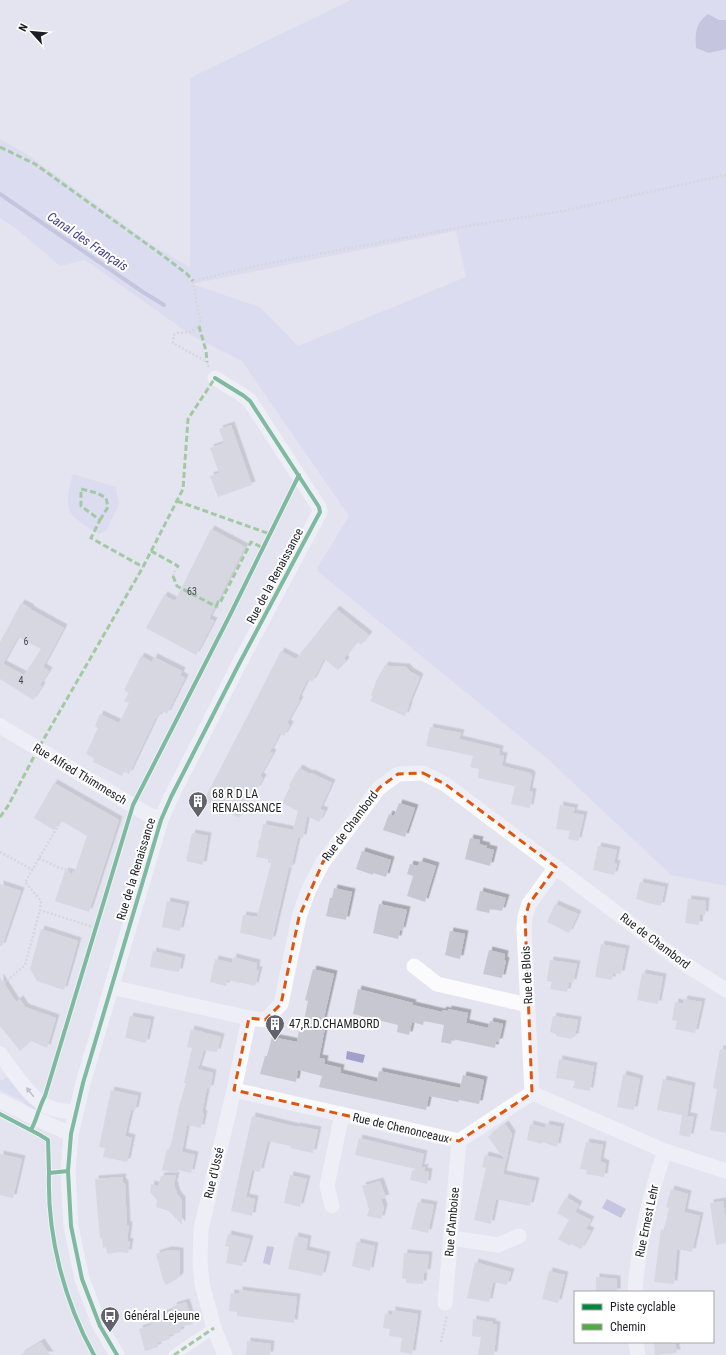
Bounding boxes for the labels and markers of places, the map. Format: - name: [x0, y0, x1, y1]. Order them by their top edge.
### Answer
- place label: 68 R D LA RENAISSANCE: [212, 787, 281, 815]
- building icon: 68 R D LA RENAISSANCE: [187, 790, 209, 818]
- building icon: 47,R.D.CHAMBORD: [264, 1013, 286, 1041]
- place label: 47,R.D.CHAMBORD: [289, 1017, 380, 1031]
- bus stop icon: Général Lejeune: [99, 1305, 121, 1333]
- place label: Général Lejeune: [124, 1309, 200, 1323]

